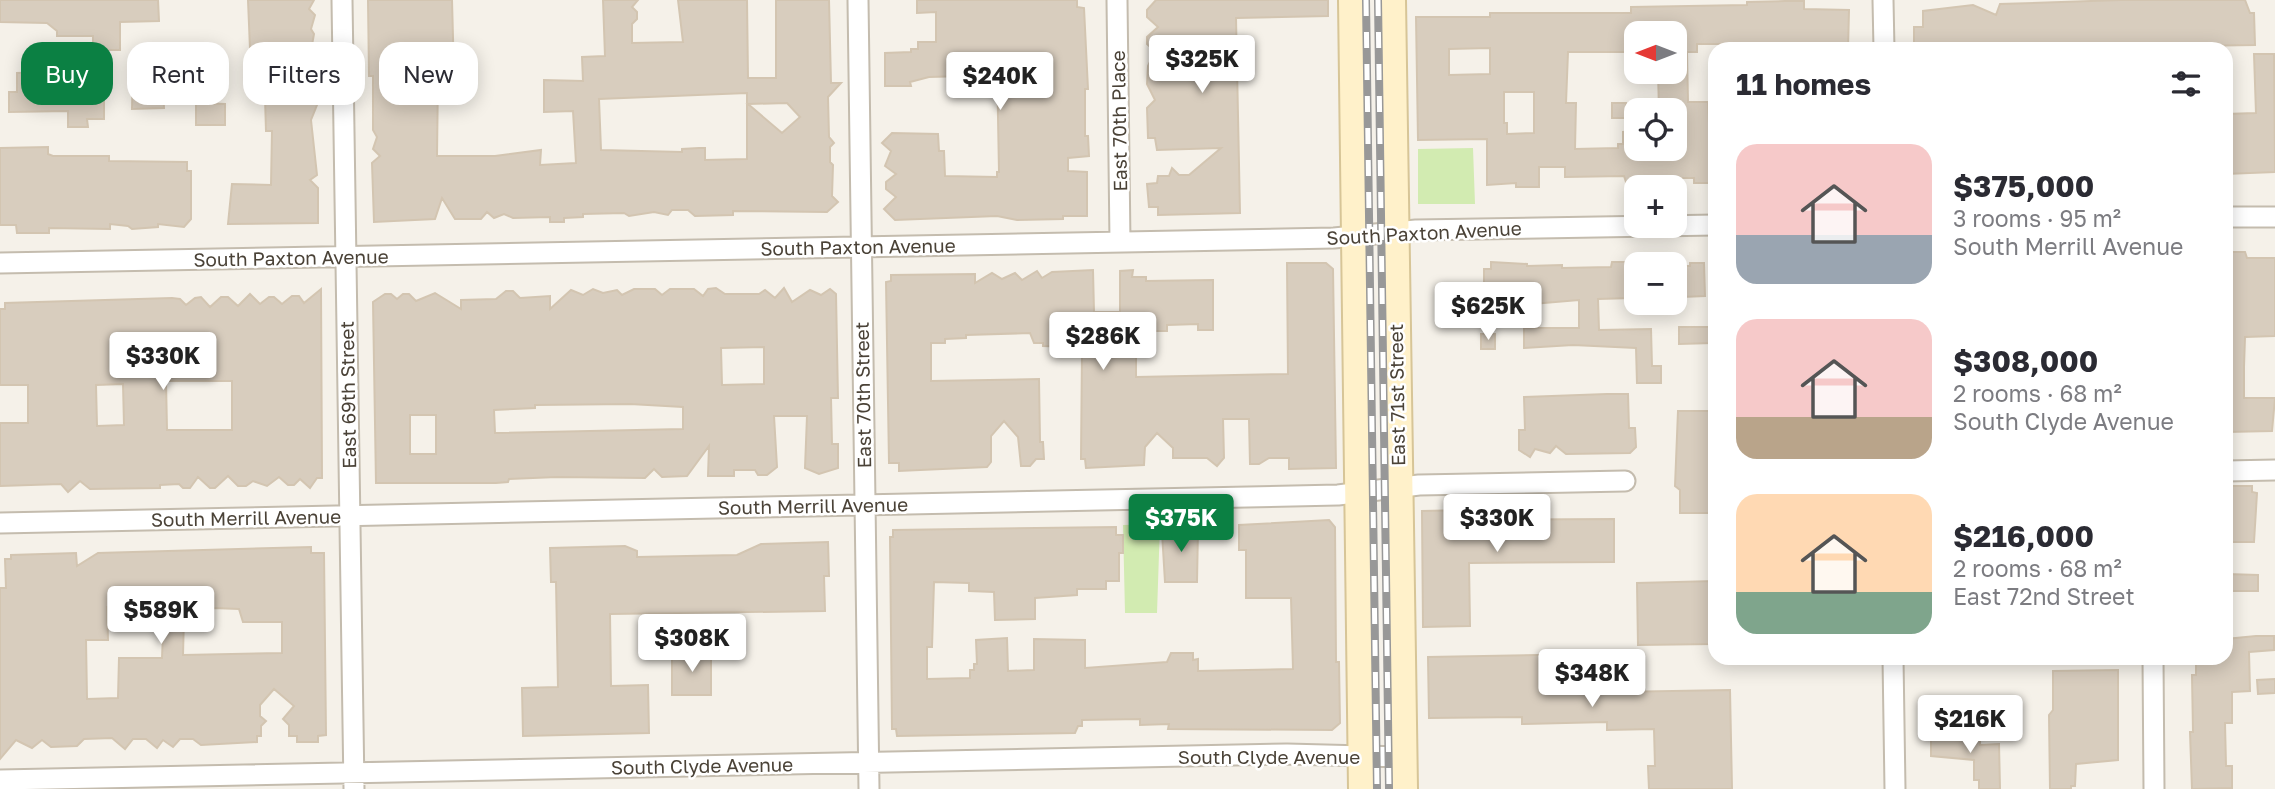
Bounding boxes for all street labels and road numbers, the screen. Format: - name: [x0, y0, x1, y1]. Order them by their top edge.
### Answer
- street label: East 70th Place: [1106, 50, 1131, 192]
- street label: South Paxton Avenue: [1326, 216, 1522, 249]
- street label: South Paxton Avenue: [760, 233, 956, 260]
- street label: South Paxton Avenue: [193, 244, 389, 271]
- street label: East 69th Street: [335, 321, 360, 469]
- street label: East 70th Street: [850, 321, 875, 469]
- street label: East 71st Street: [1384, 324, 1409, 466]
- street label: South Merrill Avenue: [718, 492, 908, 519]
- street label: South Merrill Avenue: [151, 504, 341, 531]
- street label: South Clyde Avenue: [1178, 745, 1360, 768]
- street label: South Clyde Avenue: [611, 752, 793, 779]

